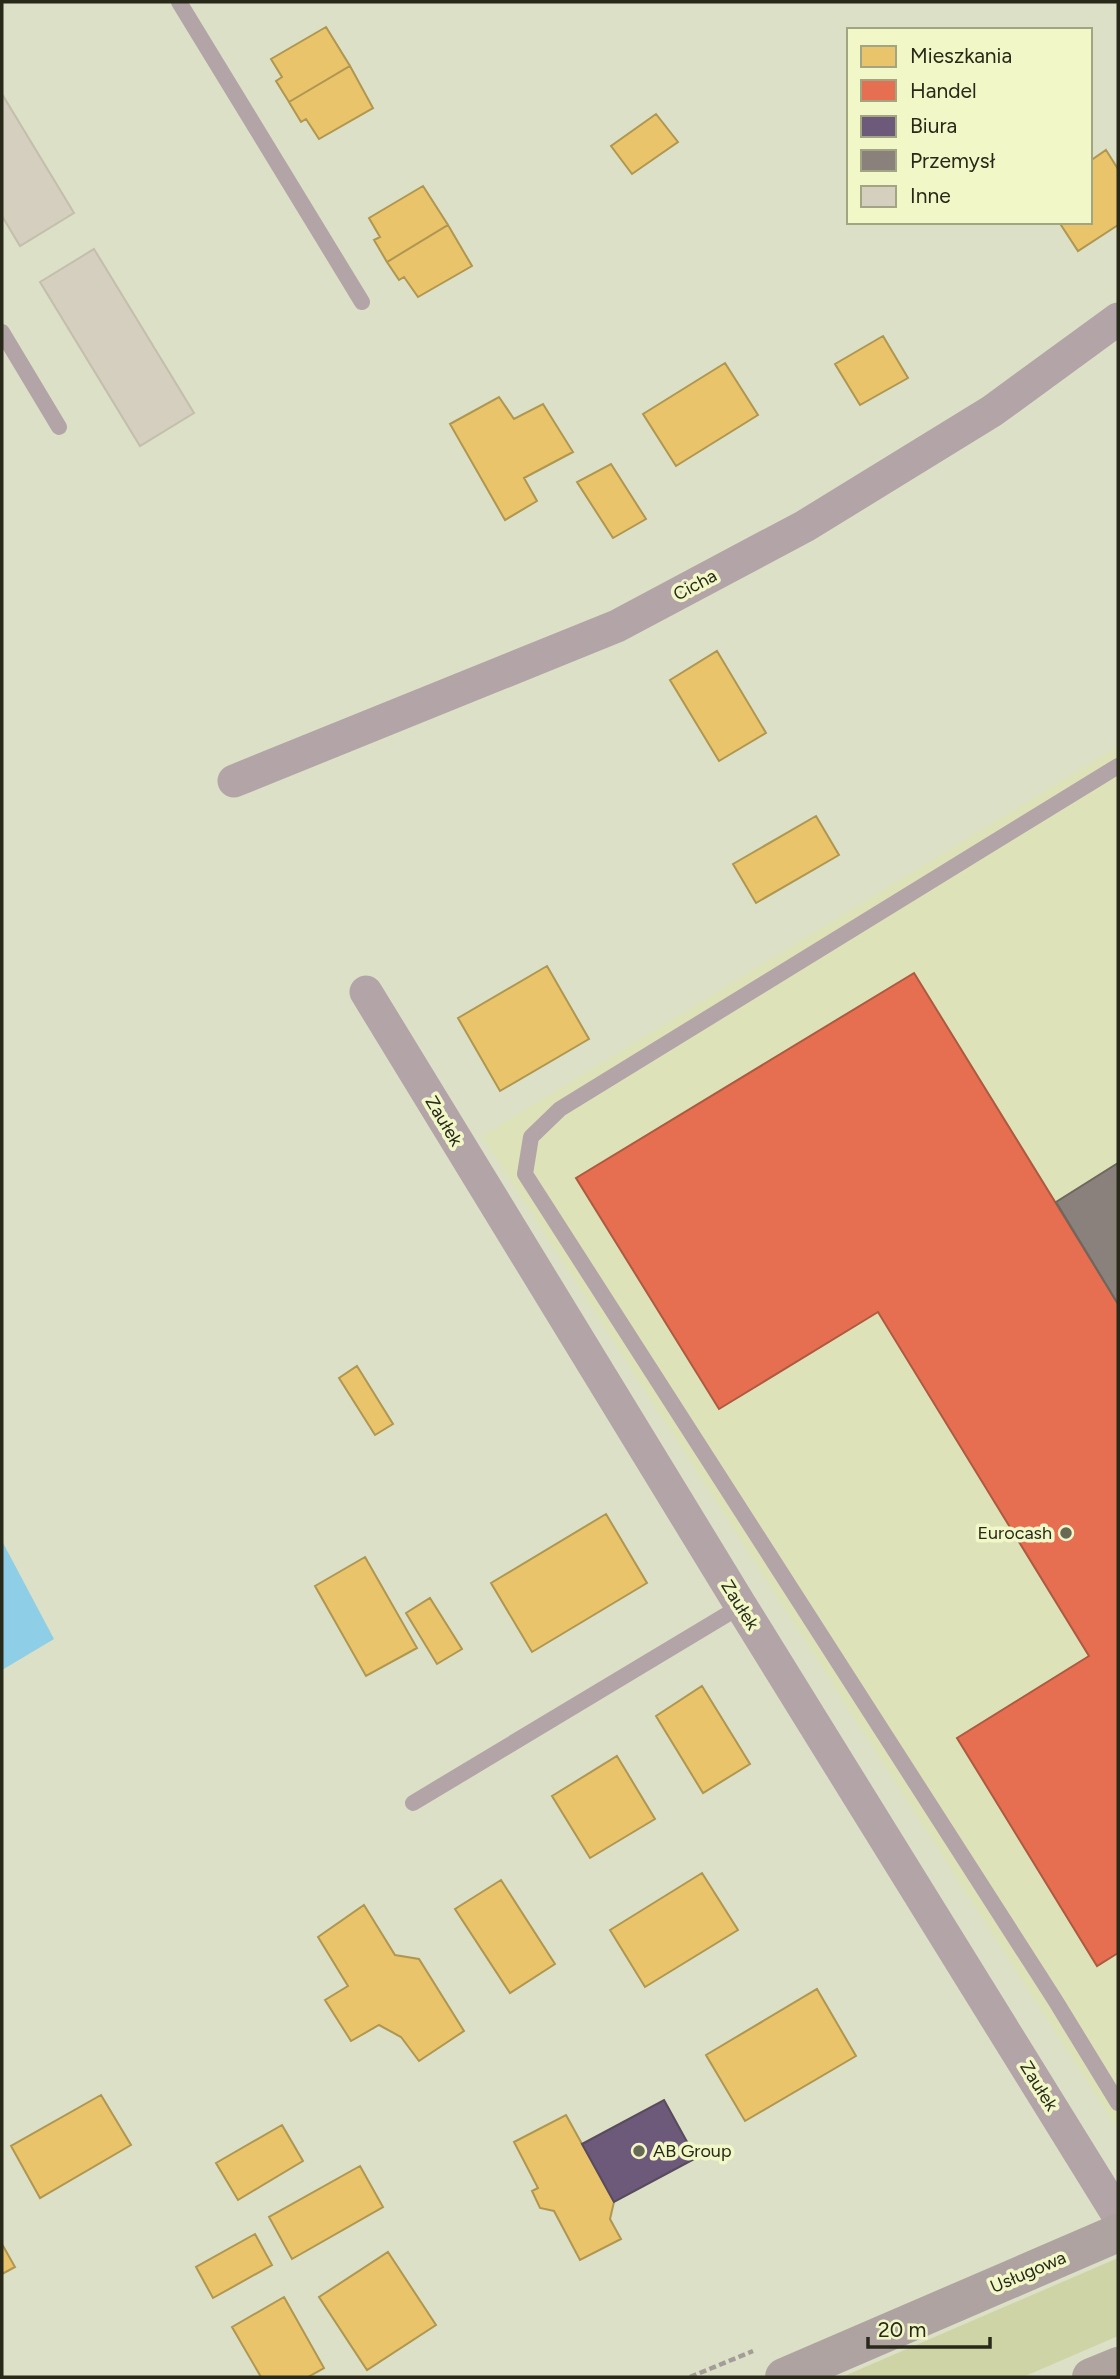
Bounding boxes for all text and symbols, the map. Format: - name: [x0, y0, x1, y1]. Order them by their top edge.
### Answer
- legend: [847, 28, 1092, 224]
- text: Mieszkania: [910, 43, 1012, 68]
- text: Handel: [910, 78, 977, 103]
- text: Biura: [910, 113, 957, 138]
- text: Przemysł: [910, 148, 995, 173]
- text: Inne: [910, 183, 951, 208]
- street label: Cicha: [669, 564, 721, 606]
- street label: Zaułek: [421, 1092, 468, 1150]
- place label: Eurocash: [977, 1522, 1052, 1544]
- marker: Eurocash: [1058, 1525, 1074, 1541]
- street label: Zaułek: [716, 1576, 764, 1634]
- street label: Zaułek: [1015, 2057, 1063, 2115]
- place label: AB Group: [653, 2140, 732, 2162]
- marker: AB Group: [631, 2143, 647, 2159]
- street label: Usługowa: [987, 2246, 1069, 2298]
- scale bar: [868, 2306, 990, 2350]
- text: 20 m: [878, 2317, 926, 2342]

